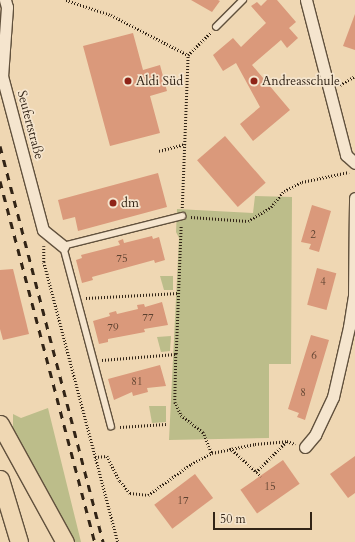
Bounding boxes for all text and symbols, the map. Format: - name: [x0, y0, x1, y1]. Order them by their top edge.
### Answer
- place label: Aldi Süd: [136, 73, 183, 89]
- place label: Andreasschule: [262, 73, 340, 89]
- marker: Aldi Süd: [123, 76, 133, 86]
- marker: Andreasschule: [249, 76, 259, 86]
- street label: Seufertstraße: [13, 89, 47, 161]
- place label: dm: [121, 195, 139, 211]
- marker: dm: [108, 198, 118, 208]
- house number: 2: [310, 228, 316, 242]
- house number: 75: [116, 252, 128, 266]
- house number: 4: [320, 275, 326, 289]
- house number: 77: [142, 311, 154, 325]
- house number: 79: [107, 321, 119, 335]
- house number: 6: [311, 349, 317, 363]
- house number: 81: [131, 375, 143, 389]
- house number: 8: [300, 386, 306, 400]
- house number: 15: [264, 480, 276, 494]
- house number: 17: [177, 494, 189, 508]
- scale bar: [215, 504, 314, 530]
- text: 50 m: [220, 511, 246, 527]

